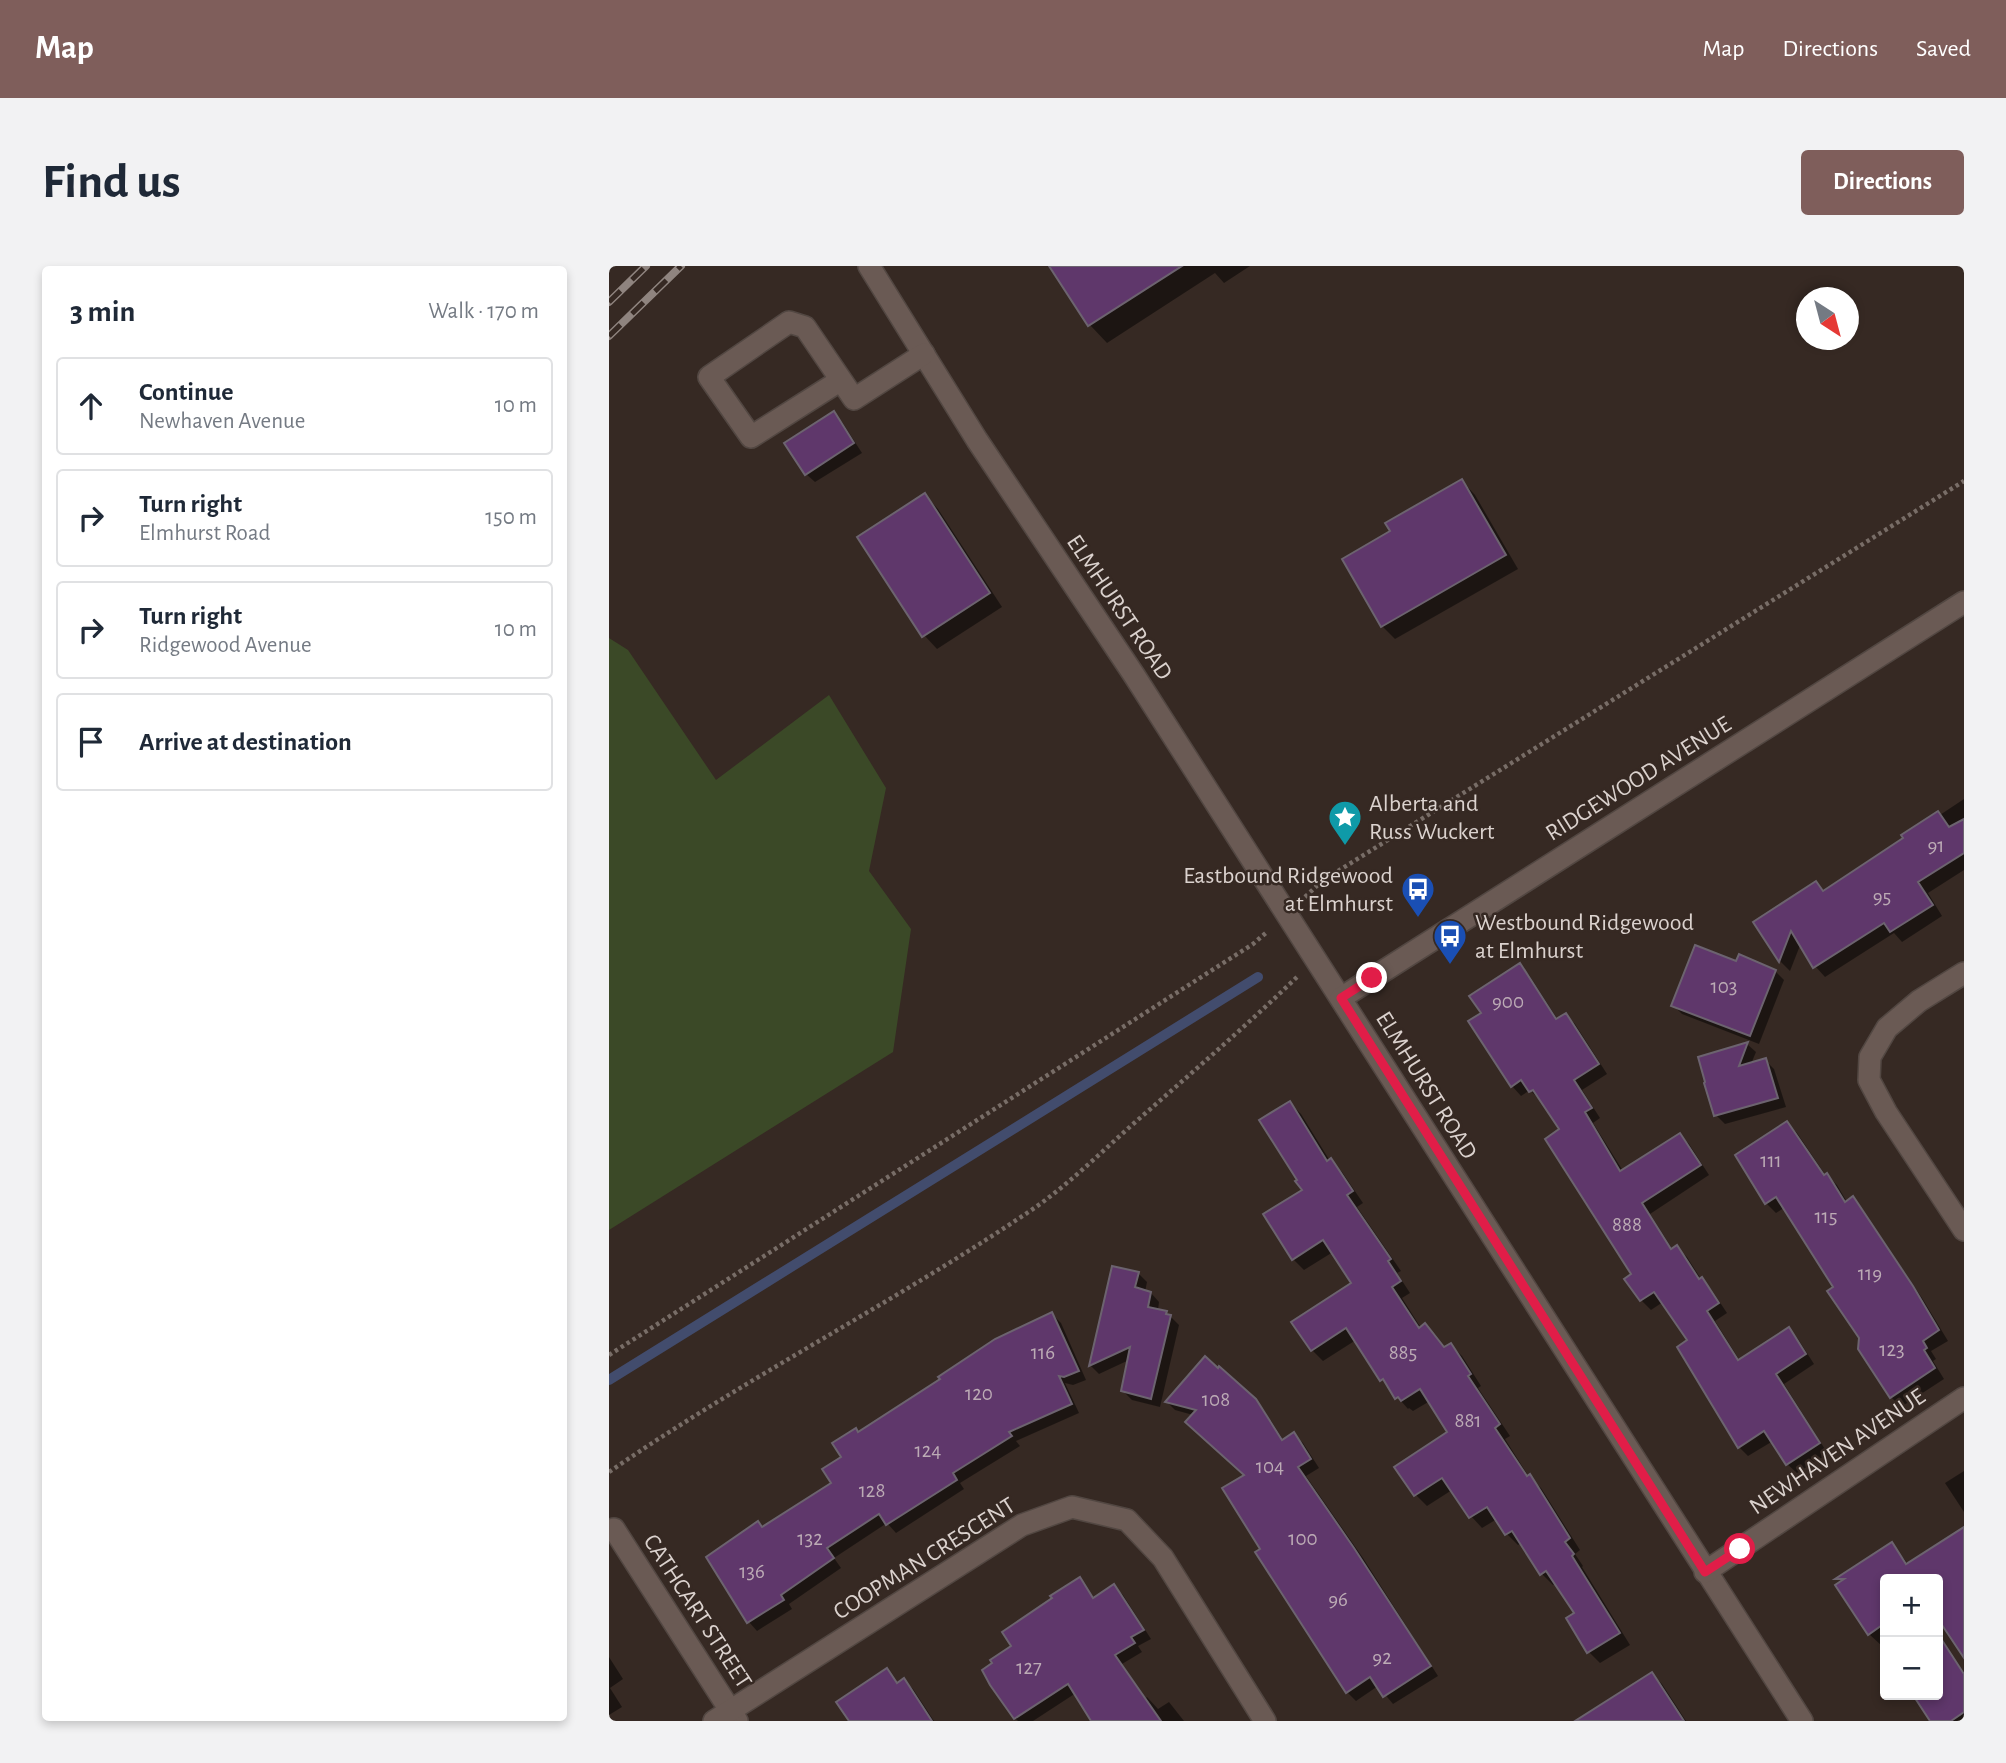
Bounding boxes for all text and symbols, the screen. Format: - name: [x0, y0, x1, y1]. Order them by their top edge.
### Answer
- text: Map: [35, 32, 94, 65]
- text: Map: [1702, 37, 1744, 61]
- text: Directions: [1782, 37, 1878, 61]
- text: Saved: [1916, 37, 1971, 61]
- button: Directions: [1801, 150, 1964, 215]
- text: Find us: [42, 158, 181, 207]
- north arrow: [1796, 287, 1859, 350]
- text: 3 min: [70, 297, 135, 327]
- text: Walk · 170 m: [428, 300, 539, 323]
- text: Continue: [139, 379, 234, 405]
- icon: ahead: [72, 387, 110, 425]
- text: 10 m: [495, 394, 537, 417]
- text: Newhaven Avenue: [139, 410, 305, 433]
- text: Turn right: [139, 491, 242, 517]
- icon: right: [72, 499, 110, 537]
- text: 150 m: [485, 506, 537, 529]
- text: Elmhurst Road: [139, 522, 270, 545]
- street label: ELMHURST ROAD: [1062, 531, 1176, 684]
- text: Turn right: [139, 603, 242, 629]
- icon: right: [72, 611, 110, 649]
- text: 10 m: [495, 618, 537, 641]
- text: Ridgewood Avenue: [139, 634, 312, 657]
- street label: RIDGEWOOD AVENUE: [1542, 712, 1736, 846]
- icon: arrive: [72, 723, 110, 761]
- text: Arrive at destination: [139, 729, 352, 755]
- place label: Alberta and Russ Wuckert: [1369, 792, 1495, 844]
- place icon: Alberta and Russ Wuckert: [1326, 798, 1364, 847]
- house number: 91: [1927, 835, 1945, 856]
- place label: Eastbound Ridgewood at Elmhurst: [1183, 864, 1393, 916]
- bus stop icon: Eastbound Ridgewood at Elmhurst: [1399, 870, 1437, 919]
- house number: 95: [1873, 886, 1891, 907]
- place label: Westbound Ridgewood at Elmhurst: [1475, 911, 1694, 963]
- bus stop icon: Westbound Ridgewood at Elmhurst: [1431, 917, 1469, 966]
- route end: [1356, 962, 1387, 993]
- house number: 103: [1711, 976, 1737, 997]
- house number: 900: [1492, 991, 1524, 1012]
- street label: ELMHURST ROAD: [1371, 1007, 1481, 1164]
- house number: 111: [1760, 1150, 1782, 1171]
- house number: 115: [1814, 1206, 1838, 1227]
- house number: 888: [1612, 1214, 1642, 1235]
- house number: 119: [1858, 1263, 1882, 1284]
- house number: 123: [1879, 1339, 1905, 1360]
- house number: 116: [1031, 1342, 1055, 1363]
- house number: 885: [1389, 1342, 1417, 1363]
- house number: 120: [965, 1383, 993, 1404]
- street label: NEWHAVEN AVENUE: [1745, 1384, 1930, 1519]
- house number: 108: [1202, 1389, 1230, 1410]
- house number: 881: [1454, 1410, 1482, 1431]
- house number: 124: [915, 1440, 941, 1461]
- house number: 104: [1256, 1456, 1284, 1477]
- house number: 128: [859, 1480, 885, 1501]
- street label: COOPMAN CRESCENT: [829, 1493, 1020, 1624]
- house number: 132: [797, 1528, 823, 1549]
- house number: 100: [1288, 1528, 1318, 1549]
- street label: CATHCART STREET: [639, 1530, 756, 1693]
- route start: [1724, 1533, 1755, 1564]
- house number: 136: [739, 1561, 765, 1582]
- map controls: [1880, 1574, 1943, 1700]
- button: +: [1880, 1574, 1943, 1637]
- house number: 96: [1328, 1589, 1348, 1610]
- button: −: [1880, 1637, 1943, 1700]
- house number: 92: [1372, 1647, 1392, 1668]
- house number: 127: [1016, 1657, 1042, 1678]

